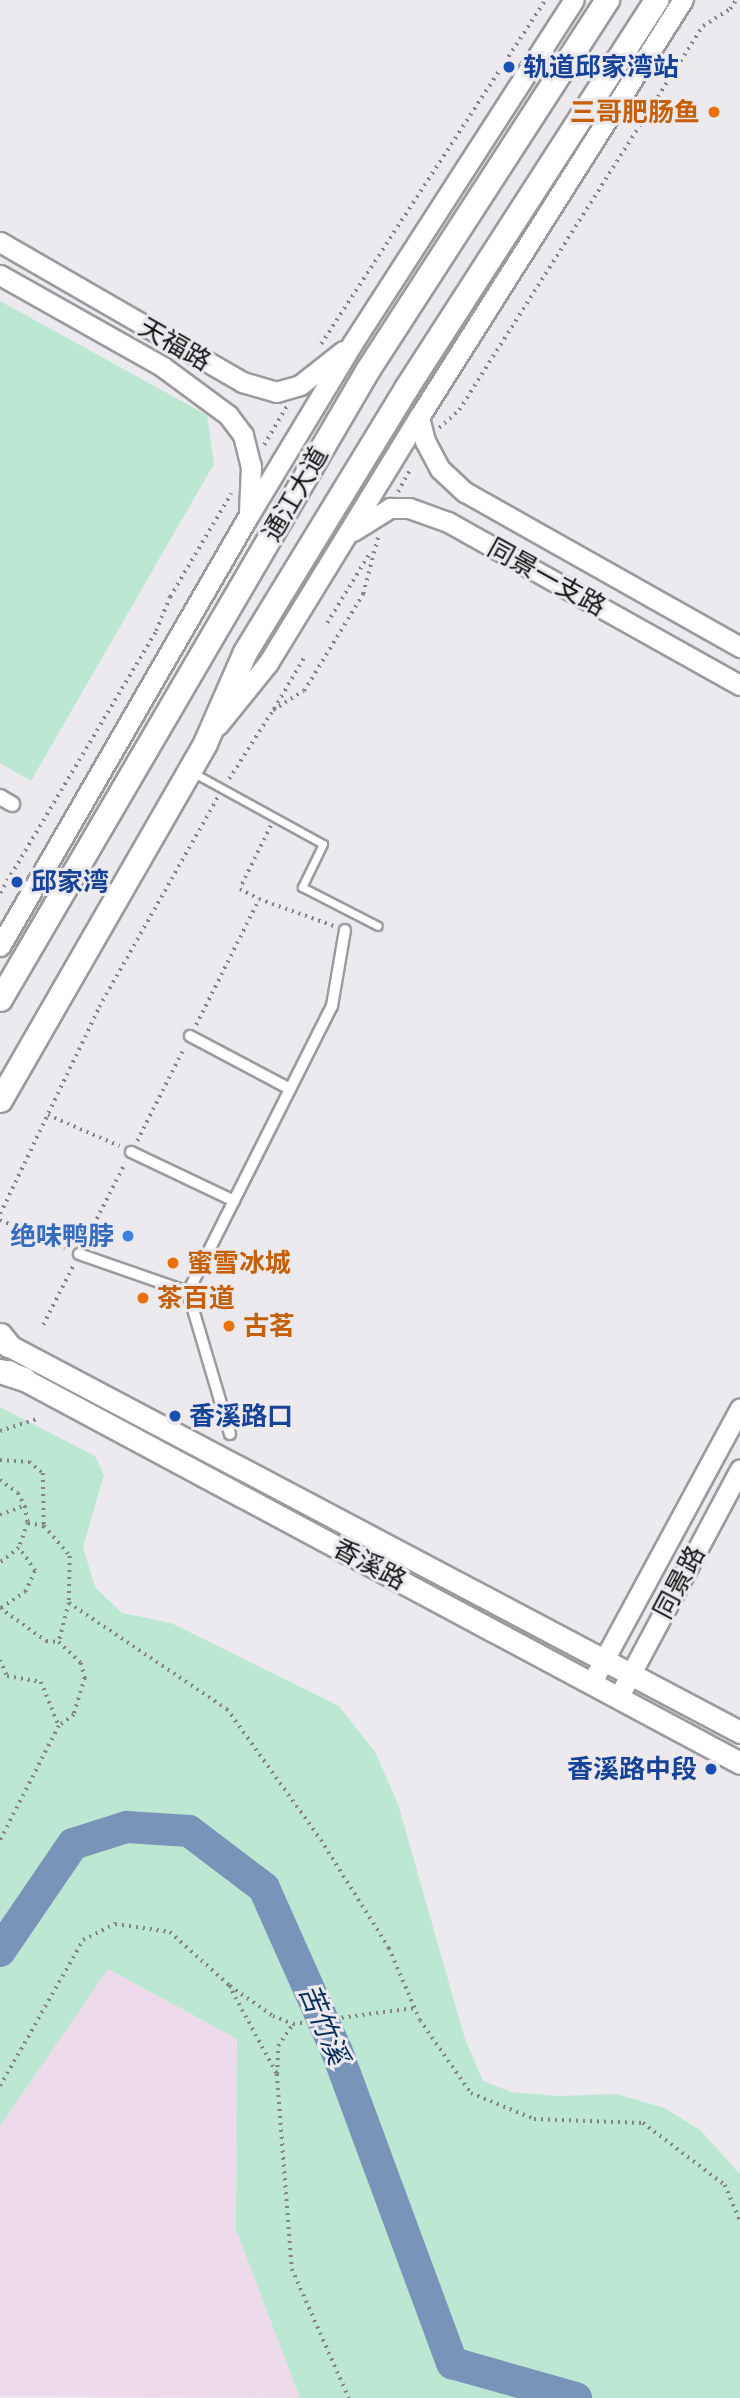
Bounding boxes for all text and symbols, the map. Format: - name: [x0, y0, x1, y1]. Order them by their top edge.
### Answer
- place label: 轨道邱家湾站: [523, 51, 679, 83]
- marker: 轨道邱家湾站: [501, 59, 517, 75]
- place label: 三哥肥肠鱼: [570, 96, 700, 128]
- marker: 三哥肥肠鱼: [706, 104, 722, 120]
- street label: 天福路: [133, 311, 217, 377]
- street label: 通江大道: [255, 441, 335, 547]
- street label: 同景一支路: [483, 532, 611, 622]
- place label: 邱家湾: [31, 866, 109, 898]
- marker: 邱家湾: [9, 874, 25, 890]
- place label: 绝味鸭脖: [10, 1220, 114, 1252]
- marker: 绝味鸭脖: [120, 1228, 136, 1244]
- place label: 蜜雪冰城: [187, 1247, 291, 1279]
- marker: 蜜雪冰城: [165, 1255, 181, 1271]
- place label: 茶百道: [157, 1282, 235, 1314]
- marker: 茶百道: [135, 1290, 151, 1306]
- place label: 古茗: [243, 1310, 295, 1342]
- marker: 古茗: [221, 1318, 237, 1334]
- place label: 香溪路口: [189, 1400, 293, 1432]
- marker: 香溪路口: [167, 1408, 183, 1424]
- street label: 香溪路: [328, 1532, 412, 1596]
- street label: 同景路: [647, 1540, 711, 1624]
- place label: 香溪路中段: [567, 1753, 697, 1785]
- marker: 香溪路中段: [703, 1761, 719, 1777]
- water label: 苦竹溪: [292, 1979, 356, 2069]

